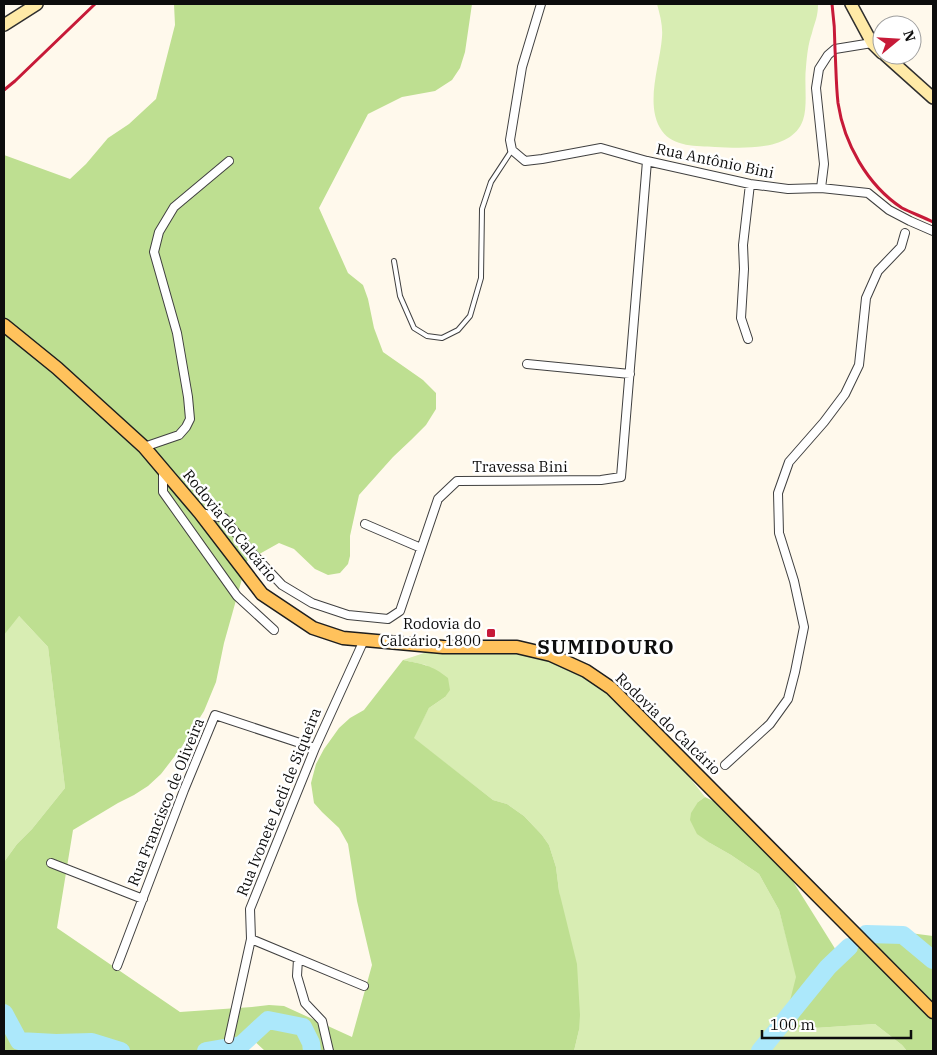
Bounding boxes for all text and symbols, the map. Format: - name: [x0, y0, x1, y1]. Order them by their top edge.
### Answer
- north arrow: [872, 15, 922, 65]
- text: N: [899, 28, 920, 44]
- street label: Rua Antônio Bini: [654, 139, 776, 182]
- street label: Travessa Bini: [472, 457, 568, 476]
- street label: Rodovia do Calcário: [179, 466, 282, 586]
- place label: Rodovia do Calcário, 1800: [380, 614, 481, 650]
- marker: Rodovia do Calcário, 1800: [485, 627, 497, 639]
- district label: SUMIDOURO: [537, 633, 675, 660]
- street label: Rodovia do Calcário: [612, 668, 725, 779]
- street label: Rua Ivonete Ledi de Siqueira: [232, 705, 325, 899]
- street label: Rua Francisco de Oliveira: [123, 715, 208, 889]
- scale bar: [762, 1008, 911, 1040]
- text: 100 m: [770, 1015, 815, 1034]

